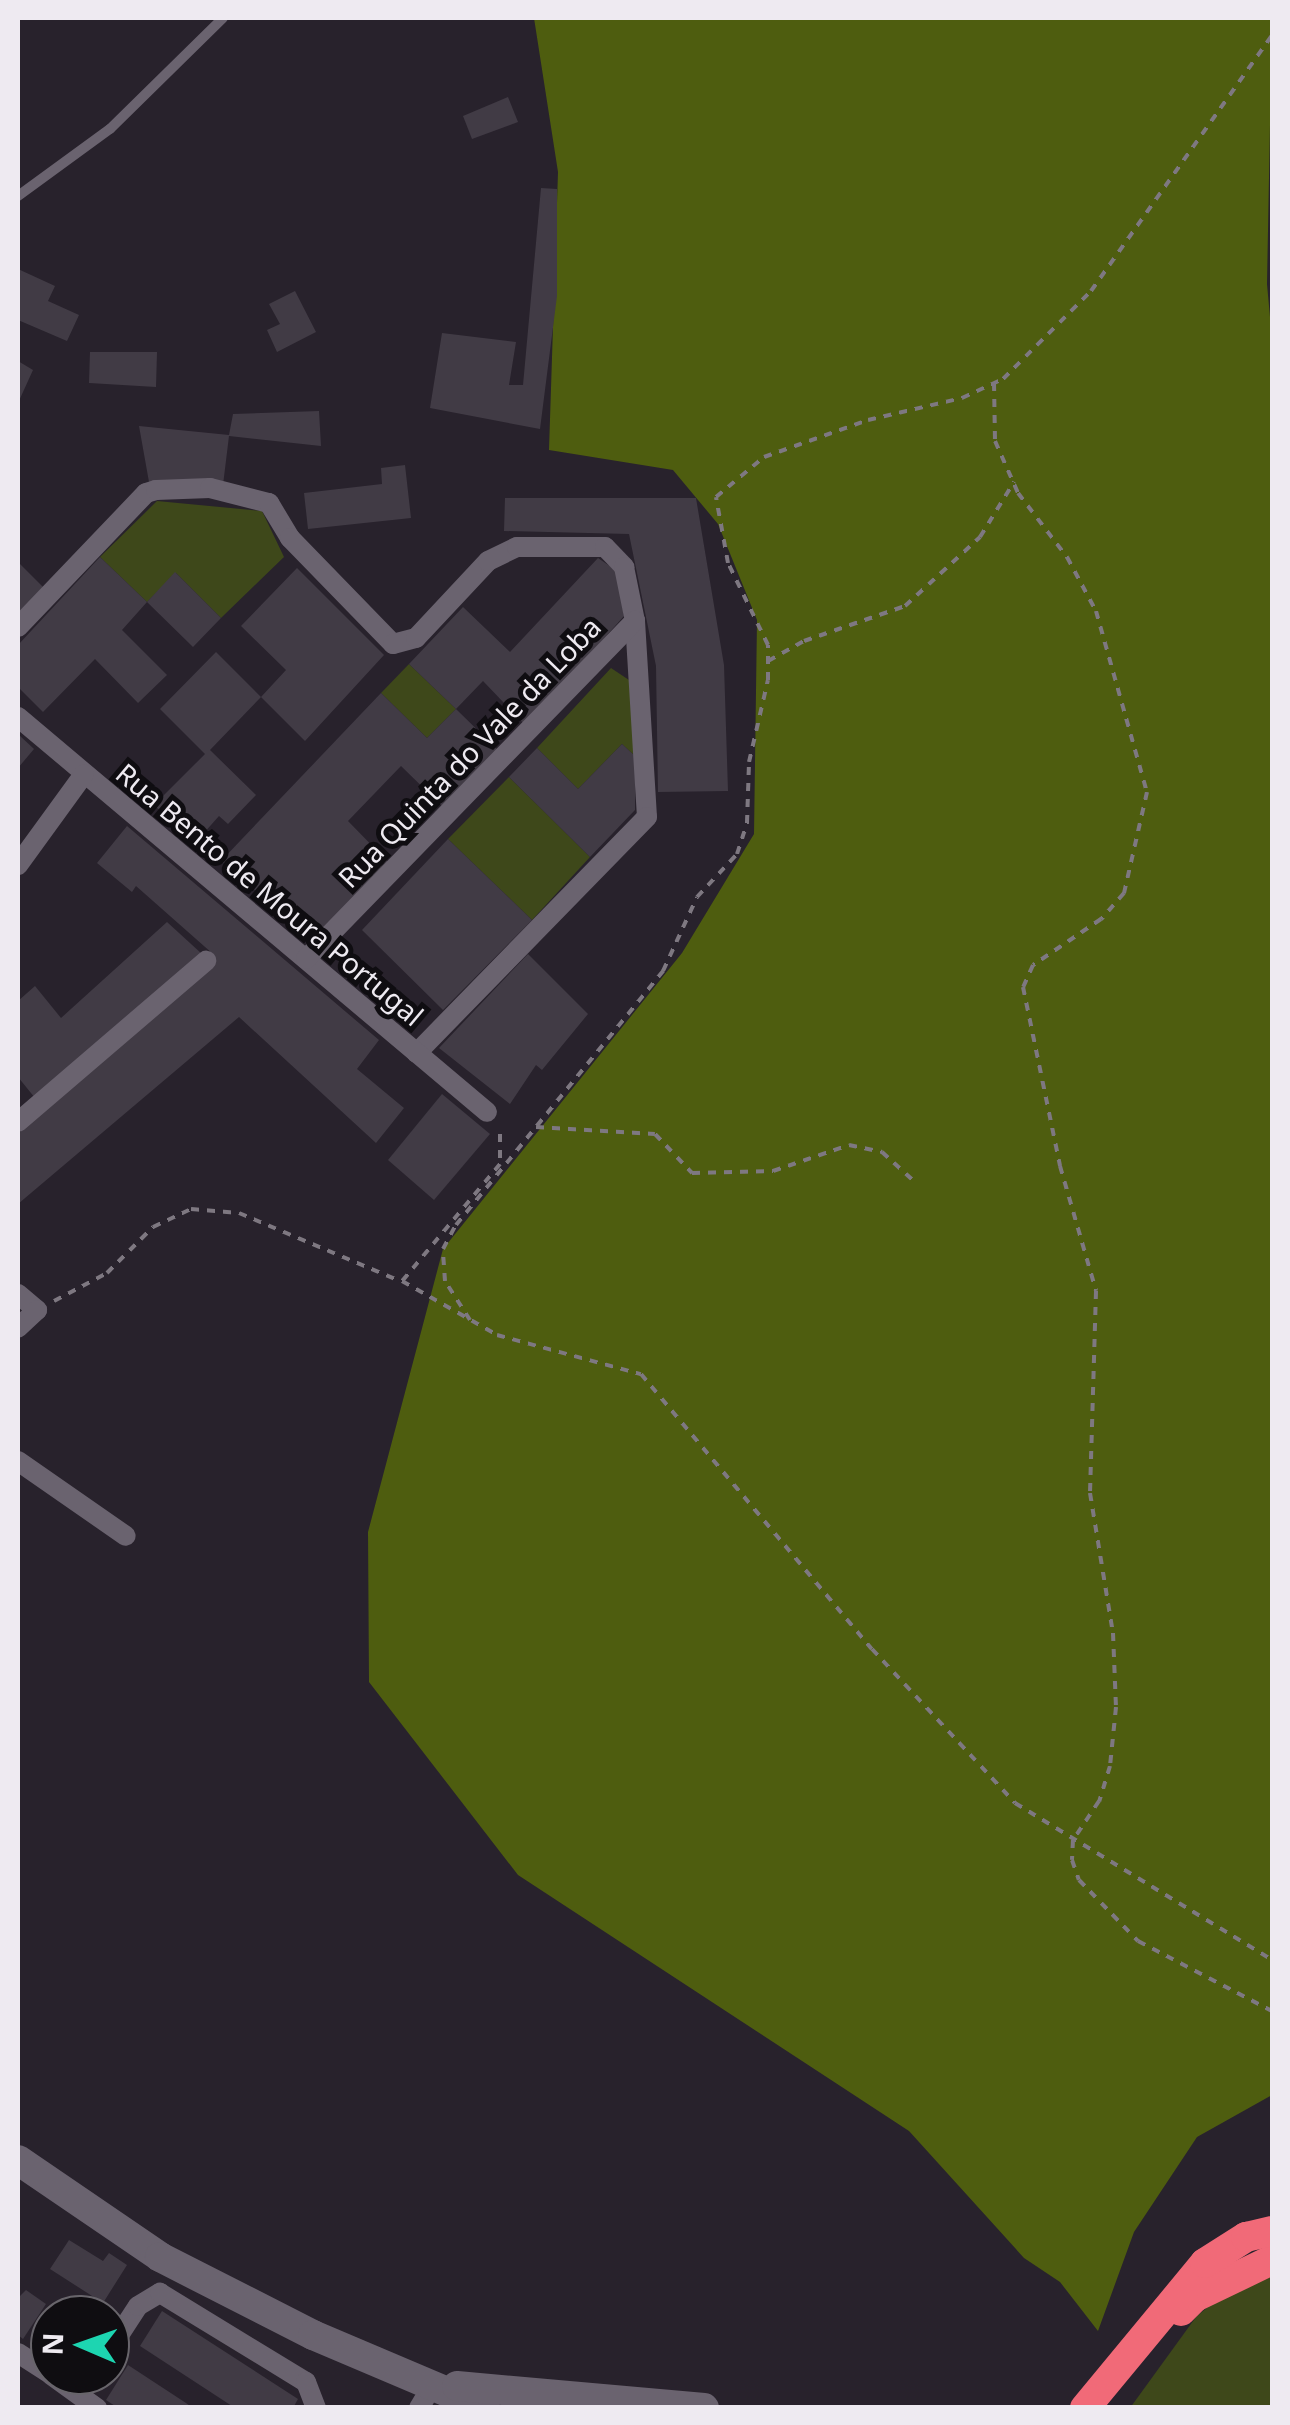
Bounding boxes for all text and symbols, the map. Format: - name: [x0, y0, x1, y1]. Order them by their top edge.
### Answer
- street label: Rua Quinta do Vale da Loba: [331, 610, 607, 894]
- street label: Rua Bento de Moura Portugal: [110, 756, 430, 1032]
- north arrow: [30, 2295, 130, 2395]
- text: N: [33, 2332, 71, 2356]

